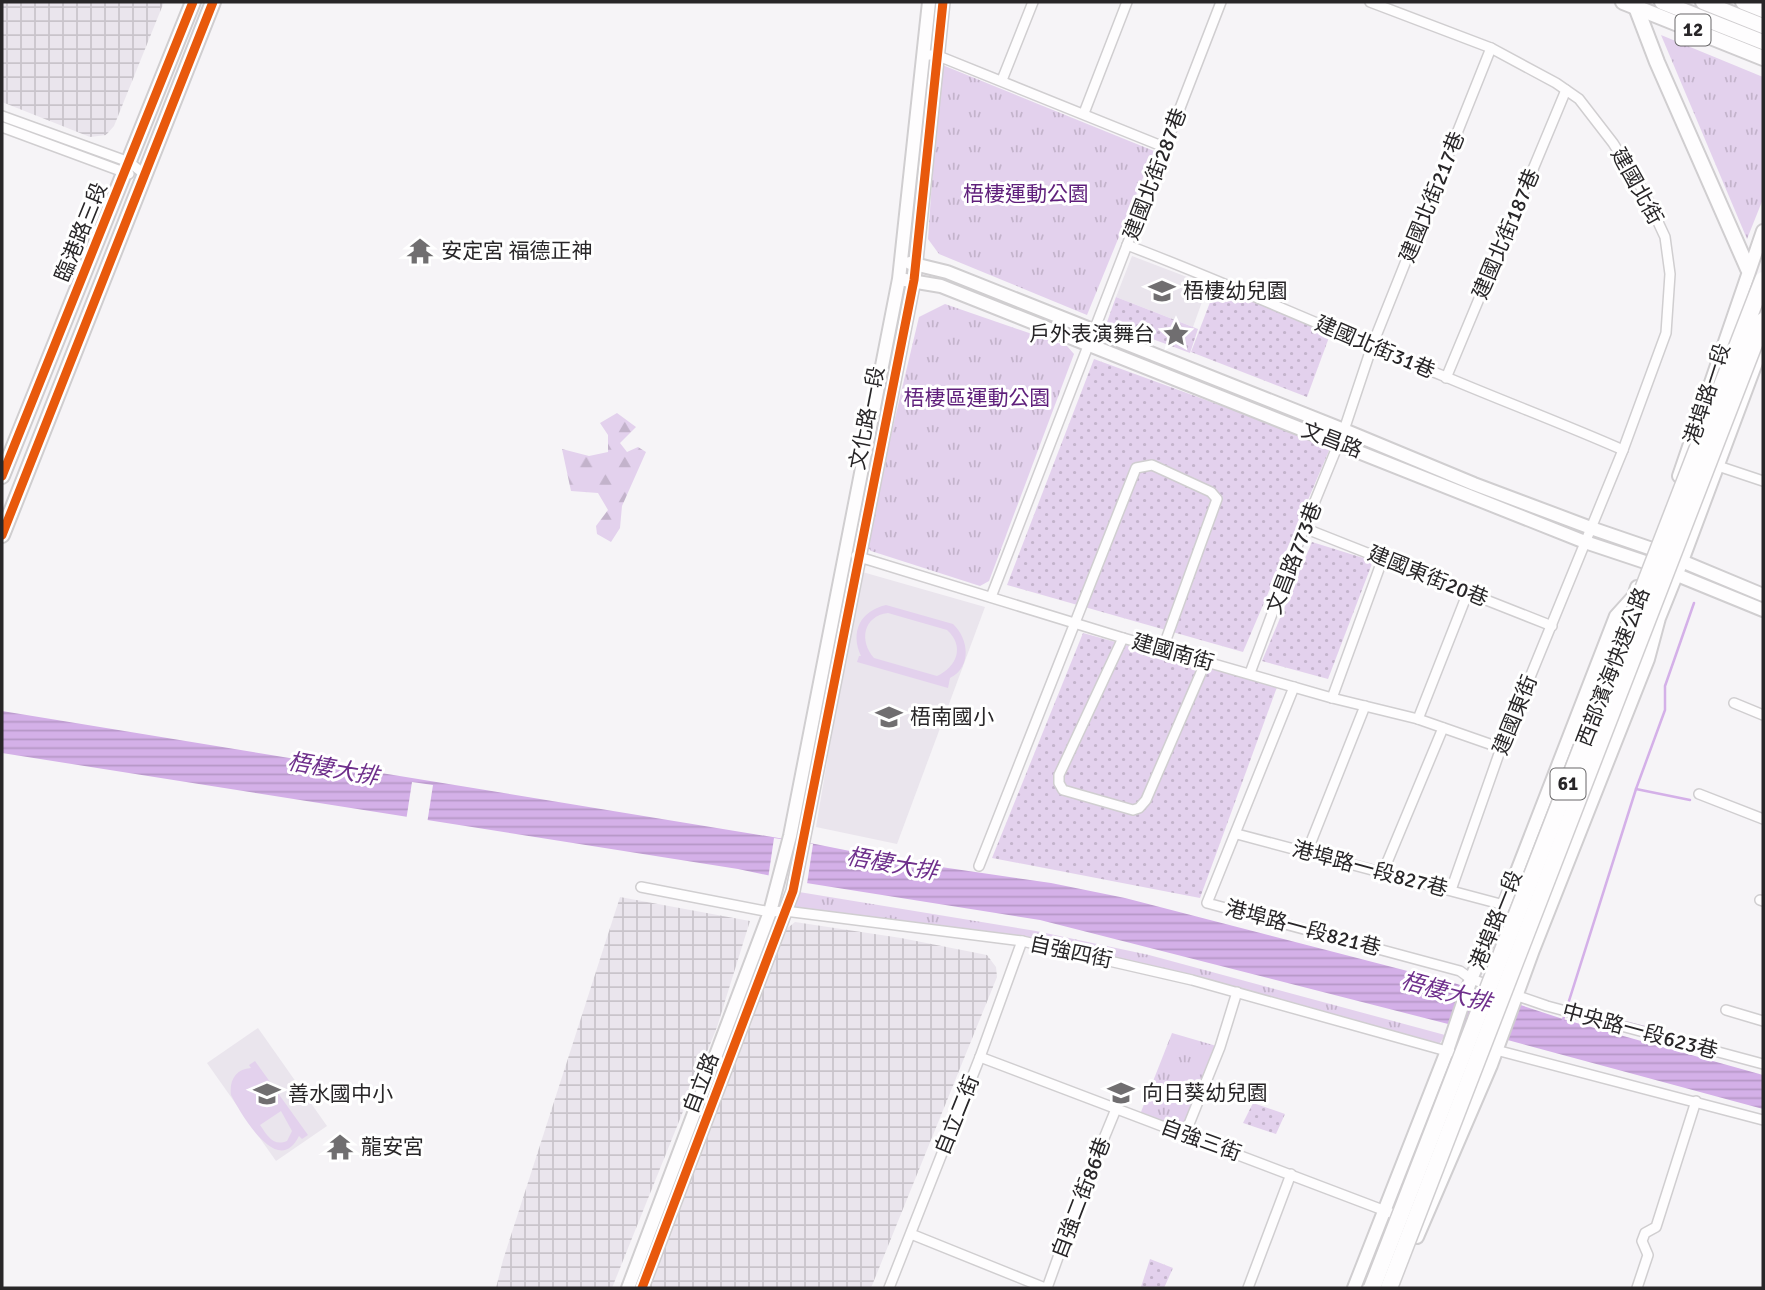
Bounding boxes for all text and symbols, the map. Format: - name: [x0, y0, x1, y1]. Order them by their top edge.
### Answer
- road number: 12: [1676, 14, 1710, 46]
- street label: 建國北街287巷: [1118, 104, 1192, 244]
- street label: 建國北街217巷: [1394, 128, 1470, 266]
- street label: 建國北街: [1605, 143, 1669, 229]
- street label: 建國北街187巷: [1467, 165, 1545, 303]
- street label: 臨港路三段: [49, 178, 113, 286]
- park label: 梧棲運動公園: [963, 181, 1089, 207]
- temple icon: 安定宮 福德正神: [405, 236, 435, 266]
- place label: 安定宮 福德正神: [441, 238, 593, 264]
- school or university icon: 梧棲幼兒園: [1147, 276, 1177, 306]
- place label: 梧棲幼兒園: [1183, 278, 1288, 304]
- street label: 建國北街31巷: [1311, 310, 1439, 384]
- place icon: 戶外表演舞台: [1161, 319, 1191, 349]
- place label: 戶外表演舞台: [1029, 321, 1155, 347]
- street label: 港埠路一段: [1678, 340, 1736, 448]
- street label: 文化路一段: [844, 364, 890, 472]
- park label: 梧棲區運動公園: [904, 385, 1051, 411]
- street label: 文昌路: [1298, 417, 1366, 463]
- street label: 文昌路773巷: [1261, 498, 1327, 618]
- street label: 建國東街20巷: [1364, 540, 1492, 612]
- street label: 西部濱海快速公路: [1571, 584, 1655, 750]
- street label: 建國南街: [1129, 628, 1217, 676]
- street label: 建國東街: [1487, 671, 1543, 759]
- school or university icon: 梧南國小: [874, 702, 904, 732]
- place label: 梧南國小: [910, 704, 994, 730]
- water label: 梧棲大排: [285, 747, 384, 792]
- road number: 61: [1550, 768, 1586, 800]
- street label: 港埠路一段827巷: [1289, 836, 1451, 902]
- water label: 梧棲大排: [844, 842, 943, 887]
- street label: 港埠路一段: [1464, 866, 1528, 974]
- street label: 港埠路一段821巷: [1222, 895, 1384, 961]
- street label: 自強四街: [1027, 931, 1115, 973]
- water label: 梧棲大排: [1398, 966, 1497, 1019]
- street label: 中央路一段623巷: [1559, 998, 1721, 1064]
- street label: 自立路: [678, 1049, 724, 1117]
- street label: 自立二街: [929, 1071, 985, 1159]
- school or university icon: 向日葵幼兒園: [1106, 1078, 1136, 1108]
- school or university icon: 善水國中小: [252, 1079, 282, 1109]
- place label: 向日葵幼兒園: [1142, 1080, 1268, 1106]
- place label: 善水國中小: [288, 1081, 393, 1107]
- street label: 自強三街: [1157, 1113, 1245, 1167]
- temple icon: 龍安宮: [325, 1132, 355, 1162]
- place label: 龍安宮: [361, 1134, 424, 1160]
- street label: 自強二街86巷: [1046, 1134, 1116, 1262]

